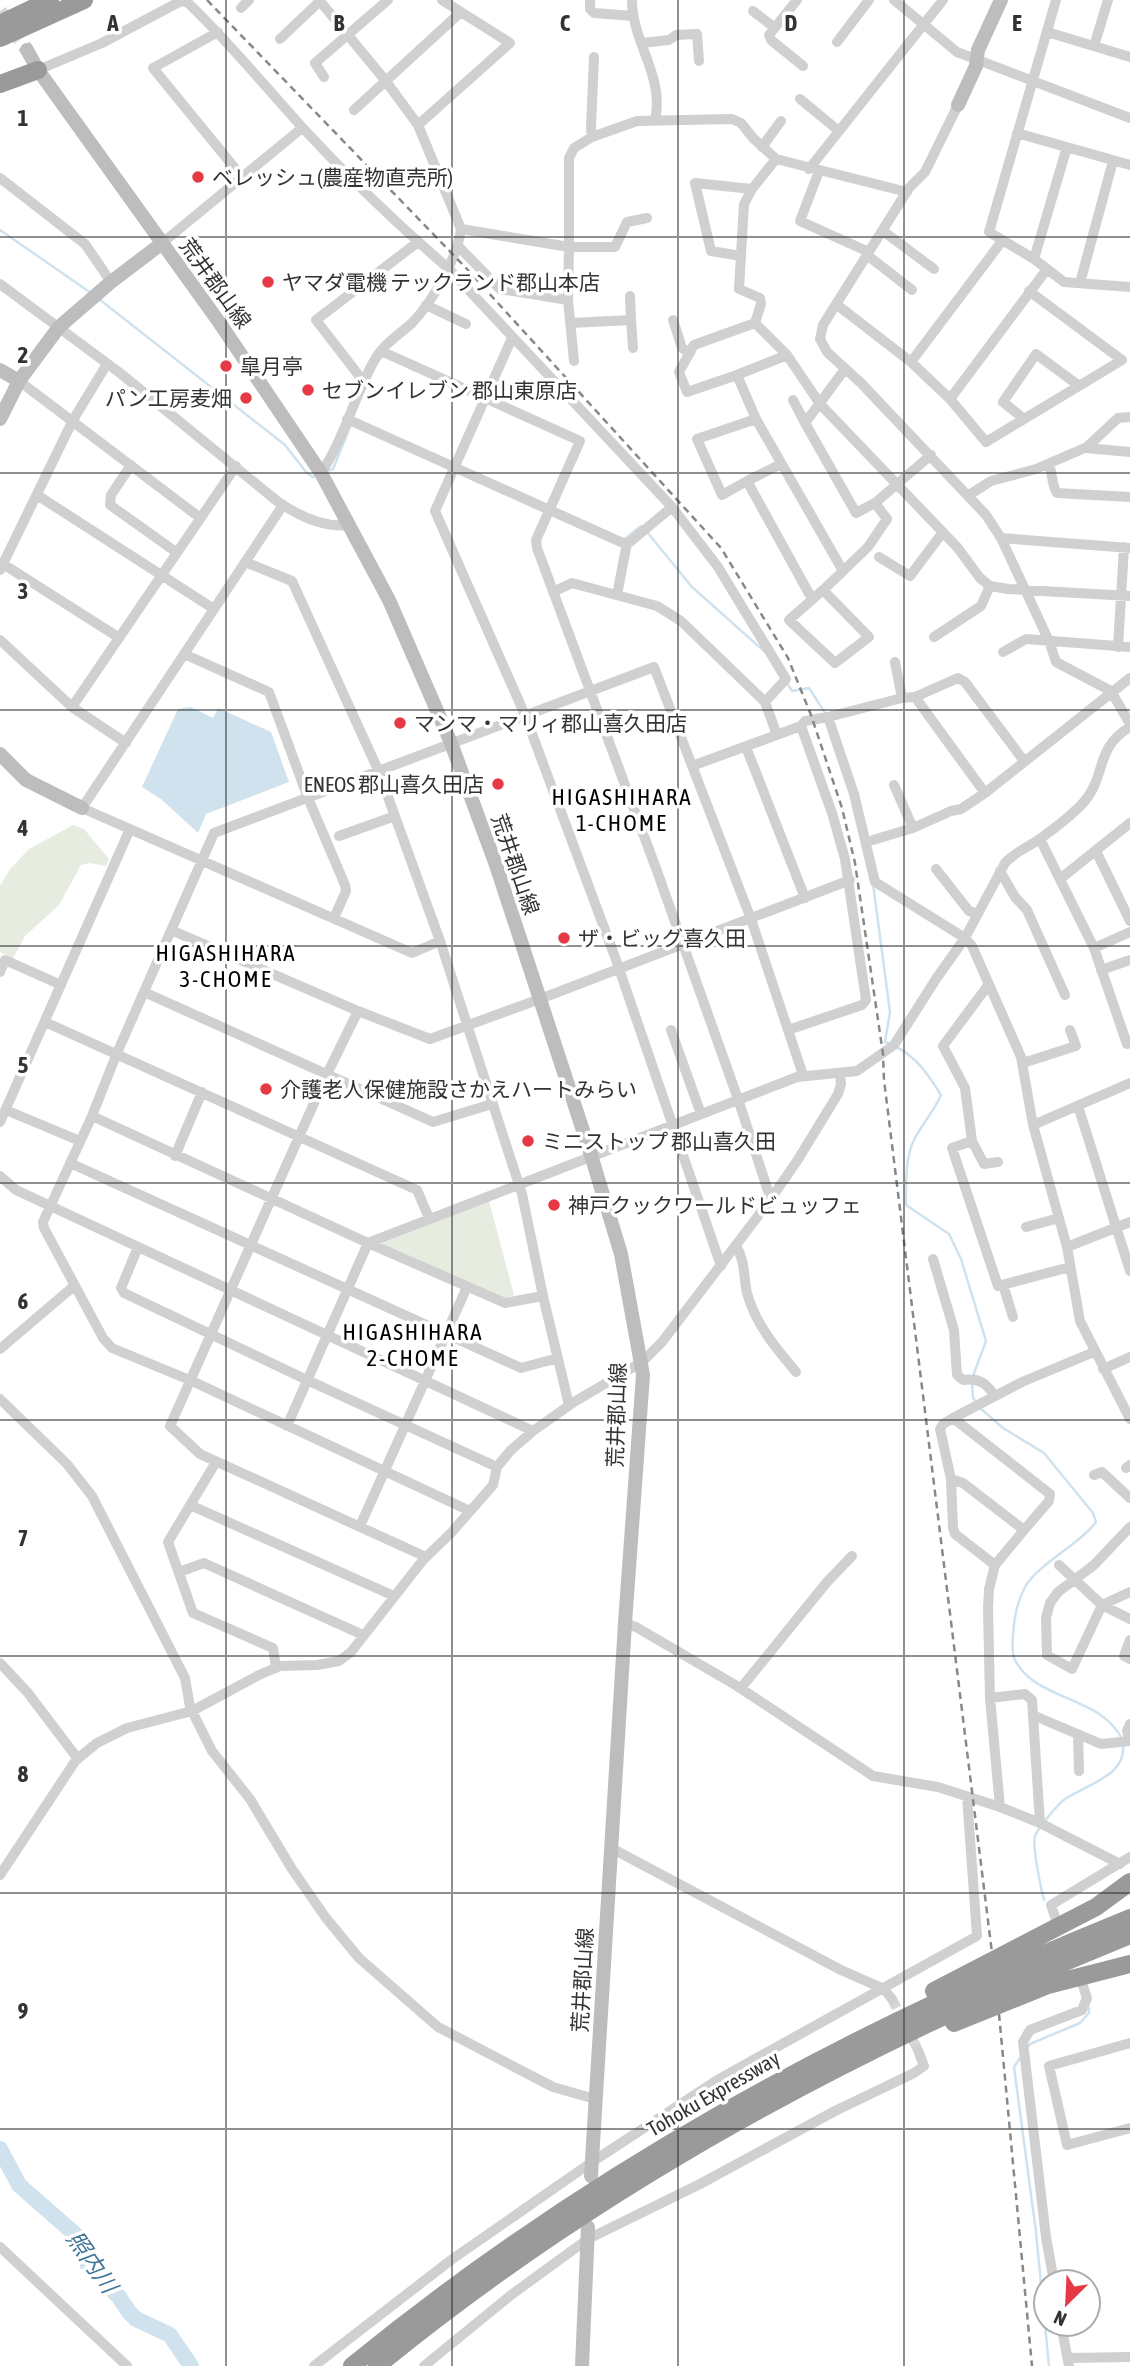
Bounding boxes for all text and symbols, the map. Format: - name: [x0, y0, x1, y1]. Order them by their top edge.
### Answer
- text: A: [106, 10, 119, 36]
- text: B: [334, 10, 345, 36]
- text: C: [560, 10, 571, 36]
- text: D: [785, 10, 798, 36]
- text: E: [1012, 10, 1022, 36]
- text: 1: [18, 105, 29, 131]
- place label: ベレッシュ(農産物直売所): [212, 165, 453, 189]
- marker: ベレッシュ(農産物直売所): [190, 169, 206, 185]
- street label: 荒井郡山線: [175, 233, 257, 333]
- place label: ヤマダ電機 テックランド郡山本店: [282, 270, 600, 294]
- marker: ヤマダ電機 テックランド郡山本店: [260, 274, 276, 290]
- text: 2: [18, 342, 28, 368]
- place label: 皐月亭: [240, 354, 303, 378]
- marker: 皐月亭: [218, 358, 234, 374]
- place label: セブンイレブン 郡山東原店: [322, 378, 577, 402]
- marker: セブンイレブン 郡山東原店: [300, 382, 316, 398]
- place label: パン工房麦畑: [105, 386, 232, 410]
- marker: パン工房麦畑: [238, 390, 254, 406]
- text: 3: [18, 578, 28, 604]
- place label: マンマ・マリィ郡山喜久田店: [414, 711, 687, 735]
- marker: マンマ・マリィ郡山喜久田店: [392, 715, 408, 731]
- place label: ENEOS 郡山喜久田店: [304, 772, 484, 796]
- marker: ENEOS 郡山喜久田店: [490, 776, 506, 792]
- district label: HIGASHIHARA 1-CHOME: [552, 784, 692, 836]
- street label: 荒井郡山線: [488, 810, 544, 918]
- text: 4: [17, 815, 29, 841]
- place label: ザ・ビッグ喜久田: [578, 926, 746, 950]
- marker: ザ・ビッグ喜久田: [556, 930, 572, 946]
- district label: HIGASHIHARA 3-CHOME: [156, 940, 296, 992]
- text: 5: [18, 1052, 29, 1078]
- place label: 介護老人保健施設さかえハートみらい: [280, 1077, 637, 1101]
- marker: 介護老人保健施設さかえハートみらい: [258, 1081, 274, 1097]
- place label: ミニストップ 郡山喜久田: [542, 1129, 776, 1153]
- marker: ミニストップ 郡山喜久田: [520, 1133, 536, 1149]
- place label: 神戸クックワールドビュッフェ: [568, 1193, 862, 1217]
- marker: 神戸クックワールドビュッフェ: [546, 1197, 562, 1213]
- text: 6: [18, 1288, 29, 1314]
- district label: HIGASHIHARA 2-CHOME: [343, 1319, 483, 1371]
- street label: 荒井郡山線: [602, 1362, 630, 1468]
- text: 7: [18, 1525, 28, 1551]
- text: 8: [18, 1761, 29, 1787]
- street label: 荒井郡山線: [567, 1927, 597, 2033]
- text: 9: [18, 1998, 29, 2024]
- street label: Tohoku Expressway: [643, 2045, 784, 2141]
- water label: 照内川: [62, 2226, 124, 2300]
- north arrow: [1032, 2268, 1102, 2338]
- text: N: [1050, 2306, 1070, 2331]

